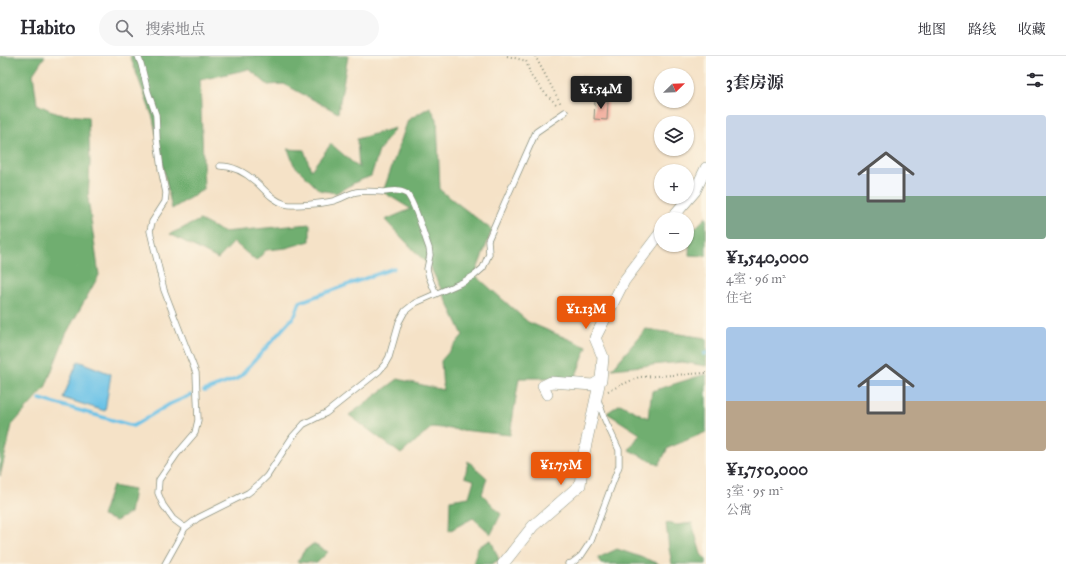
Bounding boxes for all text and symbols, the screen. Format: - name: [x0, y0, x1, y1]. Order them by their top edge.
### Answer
- search box: [99, 10, 379, 46]
- text: Habito: [20, 16, 75, 39]
- icon: search: [113, 17, 135, 39]
- text: 搜索地点: [145, 20, 205, 38]
- text: 地图: [918, 21, 946, 38]
- text: 路线: [968, 21, 996, 38]
- text: 收藏: [1018, 21, 1046, 38]
- north arrow: [654, 68, 694, 108]
- map controls: [654, 68, 694, 252]
- icon: filters: [1024, 69, 1046, 91]
- text: 3套房源: [726, 72, 784, 93]
- pin: ¥1.54M: [568, 76, 634, 110]
- text: ¥1.54M: [580, 81, 622, 97]
- button: layers: [654, 116, 694, 156]
- icon: home: [850, 141, 922, 213]
- button: +: [654, 164, 694, 204]
- button: −: [654, 212, 694, 252]
- text: ¥1,540,000: [726, 247, 809, 268]
- text: 4室 · 96 m²: [726, 271, 786, 287]
- text: 住宅: [726, 290, 752, 306]
- pin: ¥1.13M: [553, 296, 619, 330]
- text: ¥1.13M: [566, 301, 606, 317]
- icon: home: [850, 353, 922, 425]
- pin: ¥1.75M: [528, 452, 594, 486]
- text: ¥1.75M: [540, 457, 582, 473]
- text: ¥1,750,000: [726, 459, 808, 480]
- text: 3室 · 95 m²: [726, 483, 783, 499]
- text: 公寓: [726, 502, 752, 518]

